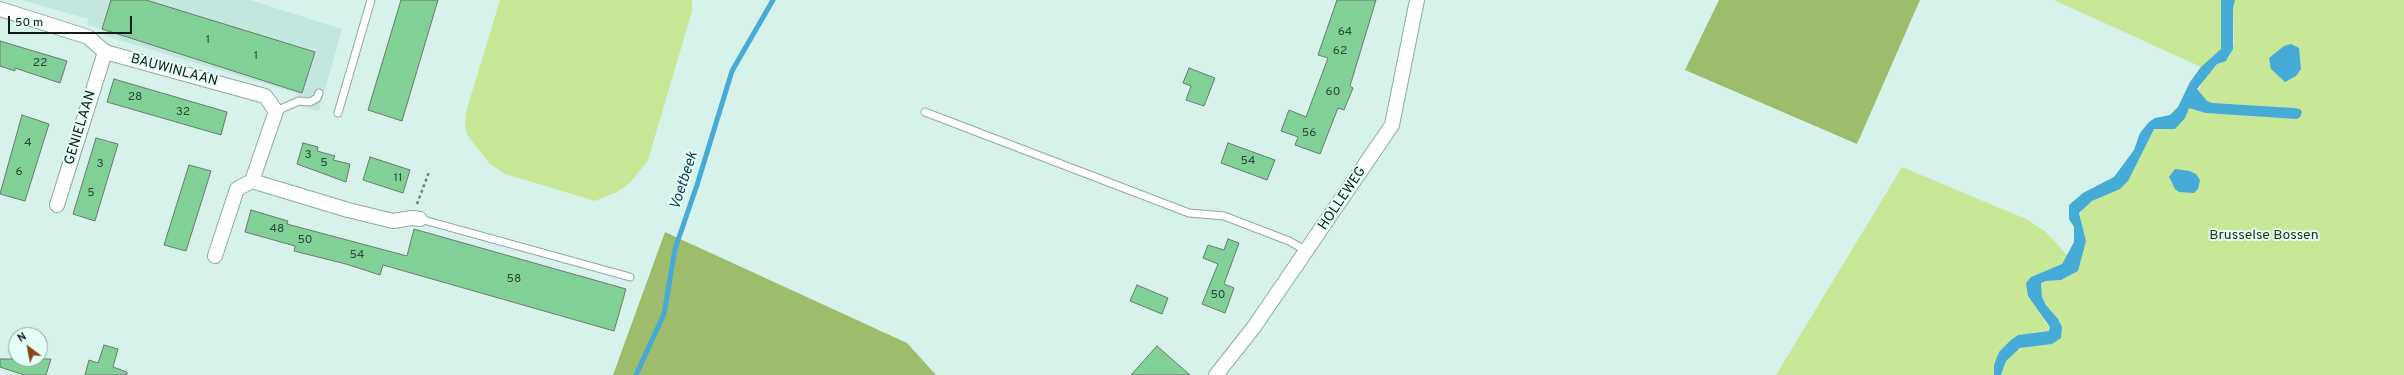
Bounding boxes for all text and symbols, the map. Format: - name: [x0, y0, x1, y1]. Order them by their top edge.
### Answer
- scale bar: [10, 8, 134, 34]
- text: 50 m: [15, 15, 43, 31]
- house number: 64: [1338, 26, 1352, 40]
- house number: 1: [206, 34, 210, 48]
- house number: 62: [1333, 45, 1347, 59]
- house number: 1: [254, 50, 258, 64]
- street label: BAUWINLAAN: [129, 51, 219, 91]
- house number: 22: [33, 57, 47, 71]
- house number: 60: [1326, 86, 1340, 100]
- street label: GENIELAAN: [62, 89, 100, 167]
- house number: 28: [128, 91, 142, 105]
- house number: 32: [176, 106, 190, 120]
- house number: 56: [1302, 127, 1316, 141]
- house number: 4: [24, 137, 32, 151]
- house number: 3: [304, 149, 312, 163]
- water label: Voetbeek: [667, 150, 703, 212]
- house number: 54: [1240, 155, 1256, 169]
- house number: 5: [320, 157, 328, 171]
- house number: 3: [96, 158, 104, 172]
- street label: HOLLEWEG: [1316, 164, 1370, 234]
- house number: 6: [15, 166, 23, 180]
- house number: 11: [394, 172, 402, 186]
- house number: 5: [87, 187, 95, 201]
- house number: 48: [270, 223, 284, 237]
- park label: Brusselse Bossen: [2209, 228, 2319, 244]
- house number: 50: [297, 234, 313, 248]
- house number: 54: [349, 249, 365, 263]
- house number: 58: [507, 273, 521, 287]
- house number: 50: [1210, 289, 1226, 303]
- north arrow: [8, 327, 48, 367]
- text: N: [15, 330, 29, 346]

